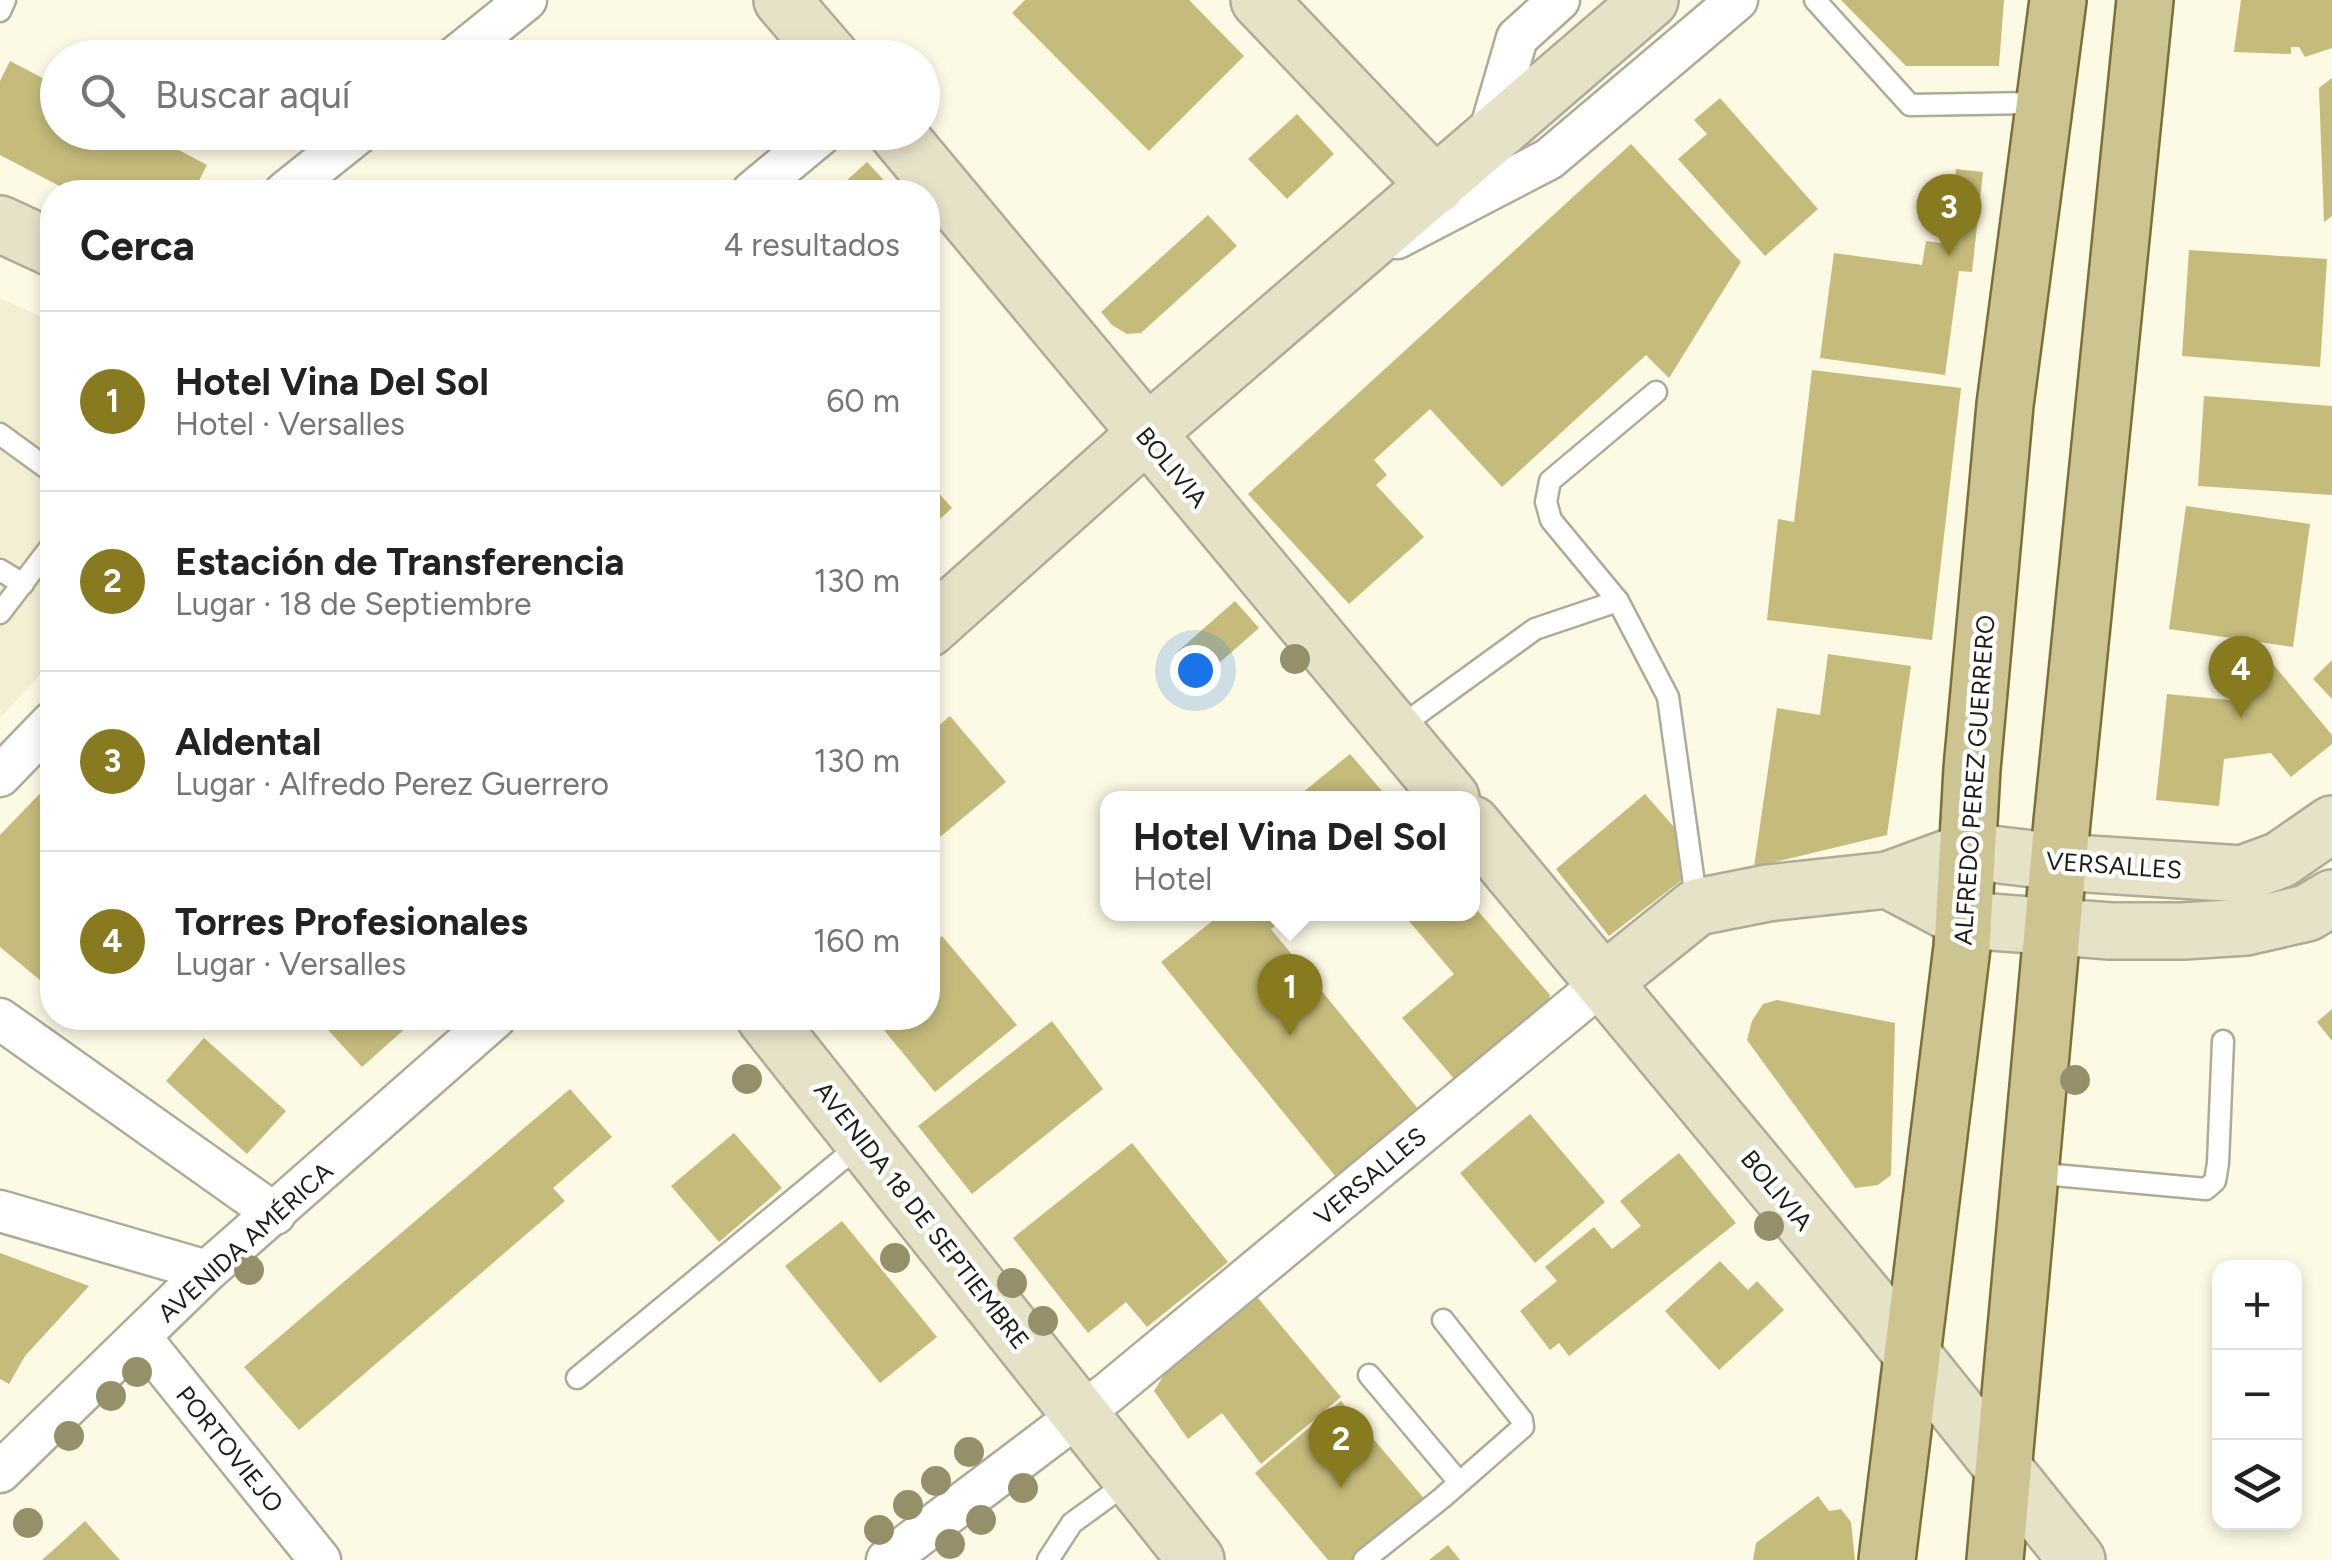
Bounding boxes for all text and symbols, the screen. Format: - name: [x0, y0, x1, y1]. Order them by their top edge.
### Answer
- search box: [40, 40, 940, 150]
- icon: search: [75, 68, 130, 123]
- text: Buscar aquí: [155, 72, 351, 118]
- pin: 3: [1916, 174, 1982, 256]
- text: Cerca: [80, 220, 195, 271]
- text: 4 resultados: [724, 226, 900, 264]
- text: Hotel Vina Del Sol: [175, 359, 489, 405]
- text: 1: [106, 382, 119, 420]
- text: 60 m: [826, 382, 900, 420]
- text: Hotel · Versalles: [175, 405, 405, 443]
- street label: BOLIVIA: [1130, 421, 1214, 513]
- text: Estación de Transferencia: [175, 539, 625, 585]
- text: 2: [103, 562, 122, 600]
- text: 130 m: [814, 562, 900, 600]
- text: Lugar · 18 de Septiembre: [175, 585, 532, 623]
- street label: ALFREDO PEREZ GUERRERO: [1947, 614, 2001, 946]
- pin: 4: [2208, 636, 2274, 718]
- your location: [1170, 645, 1221, 696]
- text: Aldental: [175, 719, 321, 765]
- text: 3: [104, 742, 121, 780]
- text: 130 m: [814, 742, 900, 780]
- text: Lugar · Alfredo Perez Guerrero: [175, 765, 609, 803]
- popup: [1100, 791, 1480, 921]
- text: Hotel Vina Del Sol: [1133, 814, 1447, 860]
- street label: VERSALLES: [2045, 845, 2183, 885]
- text: Hotel: [1133, 860, 1212, 898]
- text: Torres Profesionales: [175, 899, 528, 945]
- text: 4: [102, 922, 123, 960]
- text: 160 m: [813, 922, 900, 960]
- text: Lugar · Versalles: [175, 945, 406, 983]
- pin: 1: [1258, 954, 1322, 1036]
- street label: AVENIDA 18 DE SEPTIEMBRE: [808, 1075, 1036, 1355]
- street label: VERSALLES: [1308, 1121, 1432, 1231]
- street label: BOLIVIA: [1735, 1144, 1819, 1236]
- street label: AVENIDA AMÉRICA: [151, 1156, 339, 1328]
- map controls: [2212, 1260, 2302, 1530]
- button: +: [2212, 1260, 2302, 1350]
- button: −: [2212, 1350, 2302, 1440]
- street label: PORTOVIEJO: [170, 1380, 290, 1518]
- pin: 2: [1308, 1406, 1374, 1488]
- button: layers: [2212, 1440, 2302, 1530]

